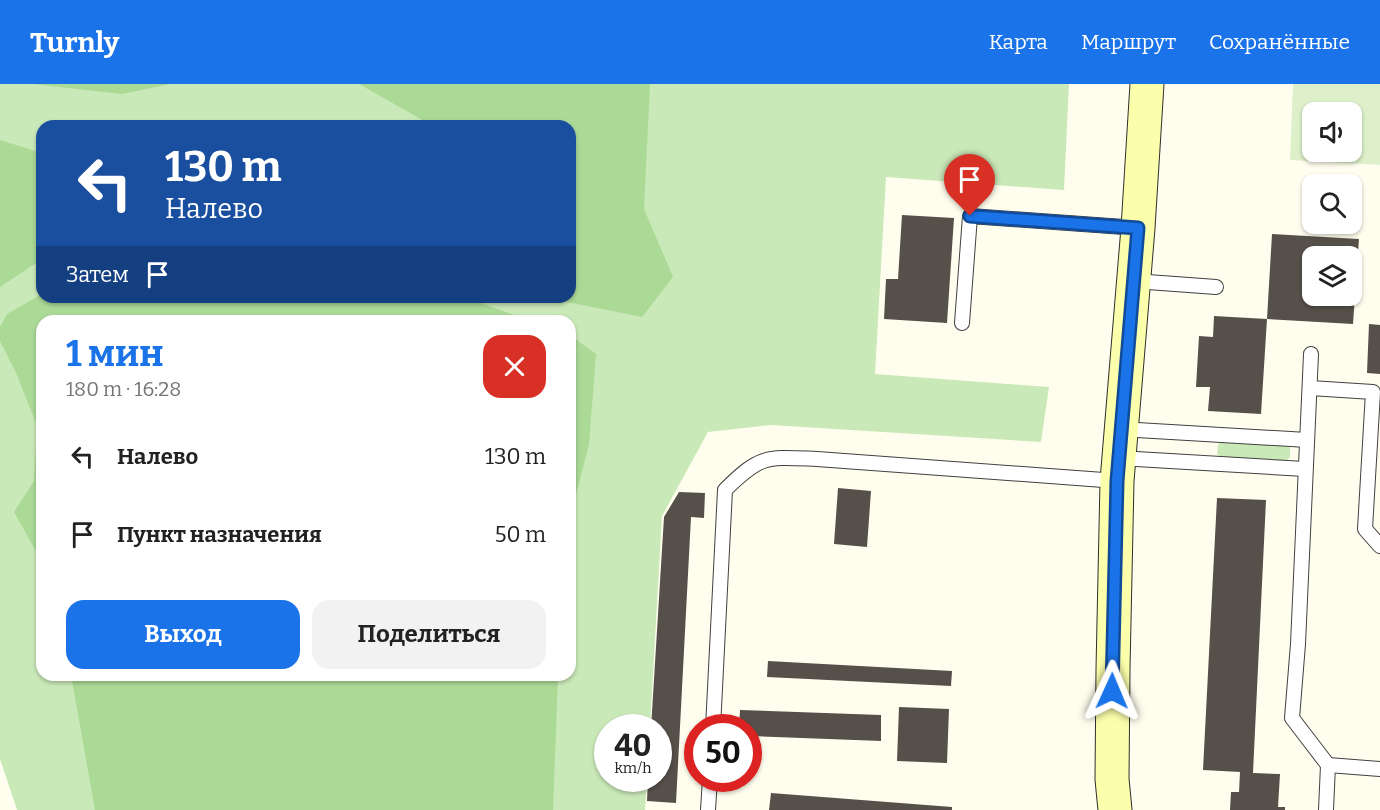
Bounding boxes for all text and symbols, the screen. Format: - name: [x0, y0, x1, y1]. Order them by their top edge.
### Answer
- text: Turnly: [30, 26, 119, 59]
- text: Карта: [989, 29, 1048, 55]
- text: Маршрут: [1081, 29, 1176, 55]
- text: Сохранённые: [1209, 29, 1350, 55]
- map controls: [1302, 102, 1362, 306]
- button: sound: [1302, 102, 1362, 162]
- text: 130 m: [165, 142, 282, 192]
- icon: left: [66, 144, 144, 222]
- pin: [944, 154, 995, 216]
- icon: arrive: [953, 163, 986, 196]
- button: search: [1302, 174, 1362, 234]
- text: Налево: [165, 193, 263, 225]
- button: layers: [1302, 246, 1362, 306]
- icon: arrive: [141, 258, 174, 291]
- text: Затем: [66, 261, 129, 288]
- text: 1 мин: [66, 332, 164, 376]
- button: close: [483, 335, 546, 398]
- text: 180 m · 16:28: [66, 377, 181, 401]
- icon: left: [66, 440, 99, 473]
- text: Налево: [117, 443, 198, 470]
- text: 130 m: [485, 443, 546, 470]
- icon: arrive: [66, 518, 99, 551]
- text: Пункт назначения: [117, 521, 322, 548]
- text: 50 m: [495, 521, 546, 548]
- button: Выход: [66, 600, 300, 669]
- button: Поделиться: [312, 600, 546, 669]
- position arrow: [1080, 659, 1144, 723]
- speed limit sign: 50: [684, 714, 762, 792]
- text: 40: [614, 728, 652, 764]
- text: km/h: [614, 759, 652, 777]

